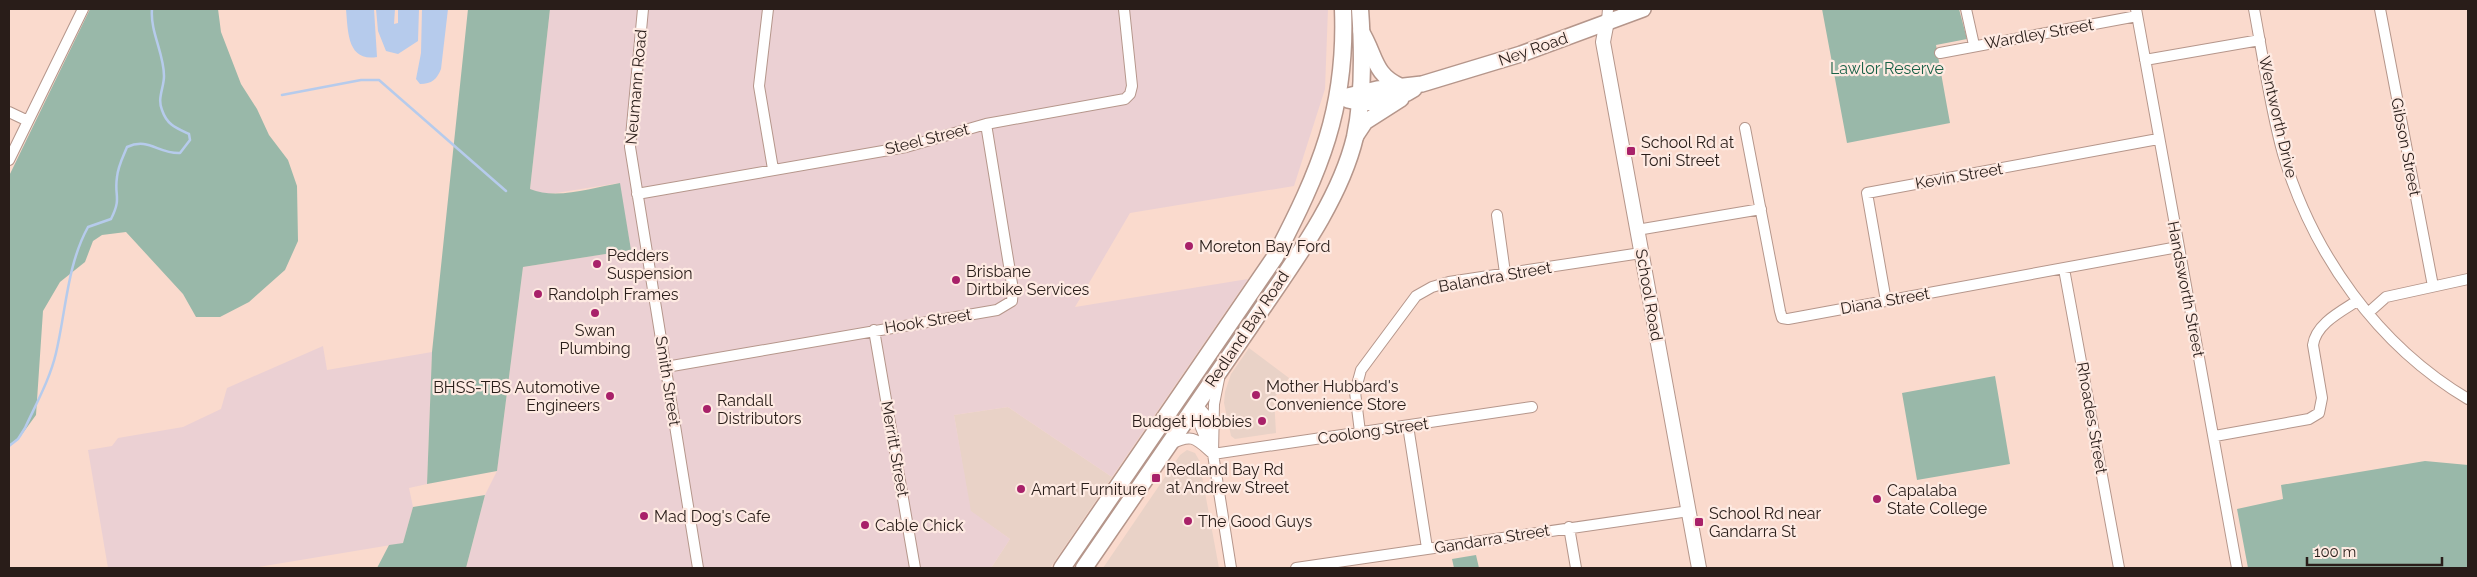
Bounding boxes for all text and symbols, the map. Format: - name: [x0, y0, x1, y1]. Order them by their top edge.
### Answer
- street label: Wardley Street: [1983, 15, 2096, 53]
- street label: Ney Road: [1496, 28, 1570, 70]
- street label: Neumann Road: [621, 29, 651, 145]
- street label: Wentworth Drive: [2255, 54, 2301, 180]
- park label: Lawlor Reserve: [1830, 59, 1944, 78]
- street label: Gibson Street: [2387, 96, 2425, 198]
- street label: Steel Street: [883, 119, 972, 159]
- place label: School Rd at Toni Street: [1641, 133, 1735, 170]
- marker: School Rd at Toni Street: [1625, 145, 1637, 157]
- street label: Kevin Street: [1914, 159, 2005, 193]
- street label: Handsworth Street: [2163, 219, 2209, 359]
- place label: Moreton Bay Ford: [1199, 237, 1330, 256]
- marker: Moreton Bay Ford: [1183, 240, 1195, 252]
- place label: Pedders Suspension: [607, 246, 693, 283]
- street label: School Road: [1632, 247, 1666, 343]
- marker: Pedders Suspension: [591, 258, 603, 270]
- street label: Balandra Street: [1437, 258, 1554, 296]
- place label: Brisbane Dirtbike Services: [966, 262, 1090, 299]
- street label: Redland Bay Road: [1201, 267, 1293, 391]
- marker: Brisbane Dirtbike Services: [950, 274, 962, 286]
- street label: Diana Street: [1839, 284, 1932, 318]
- place label: Randolph Frames: [548, 285, 679, 304]
- marker: Randolph Frames: [532, 288, 544, 300]
- street label: Hook Street: [883, 305, 973, 337]
- marker: Swan Plumbing: [589, 307, 601, 319]
- place label: Swan Plumbing: [559, 321, 631, 358]
- street label: Smith Street: [651, 335, 685, 428]
- street label: Rhoades Street: [2073, 360, 2111, 476]
- place label: Mother Hubbard's Convenience Store: [1266, 377, 1406, 414]
- place label: BHSS-TBS Automotive Engineers: [433, 378, 600, 415]
- marker: Mother Hubbard's Convenience Store: [1250, 389, 1262, 401]
- marker: BHSS-TBS Automotive Engineers: [604, 390, 616, 402]
- place label: Randall Distributors: [717, 391, 802, 428]
- street label: Merritt Street: [877, 400, 913, 499]
- marker: Randall Distributors: [701, 403, 713, 415]
- place label: Budget Hobbies: [1132, 412, 1252, 431]
- street label: Coolong Street: [1316, 414, 1430, 448]
- marker: Budget Hobbies: [1256, 415, 1268, 427]
- place label: Redland Bay Rd at Andrew Street: [1166, 460, 1290, 497]
- marker: Redland Bay Rd at Andrew Street: [1150, 472, 1162, 484]
- place label: Amart Furniture: [1031, 480, 1147, 499]
- place label: Capalaba State College: [1887, 481, 1987, 518]
- marker: Amart Furniture: [1015, 483, 1027, 495]
- marker: Capalaba State College: [1871, 493, 1883, 505]
- place label: School Rd near Gandarra St: [1709, 504, 1821, 541]
- place label: Mad Dog's Cafe: [654, 507, 770, 526]
- marker: Mad Dog's Cafe: [638, 510, 650, 522]
- place label: The Good Guys: [1198, 512, 1313, 531]
- marker: The Good Guys: [1182, 515, 1194, 527]
- place label: Cable Chick: [875, 516, 964, 535]
- marker: School Rd near Gandarra St: [1693, 516, 1705, 528]
- marker: Cable Chick: [859, 519, 871, 531]
- street label: Gandarra Street: [1433, 520, 1552, 557]
- scale bar: [2307, 534, 2442, 566]
- text: 100 m: [2314, 543, 2356, 561]

